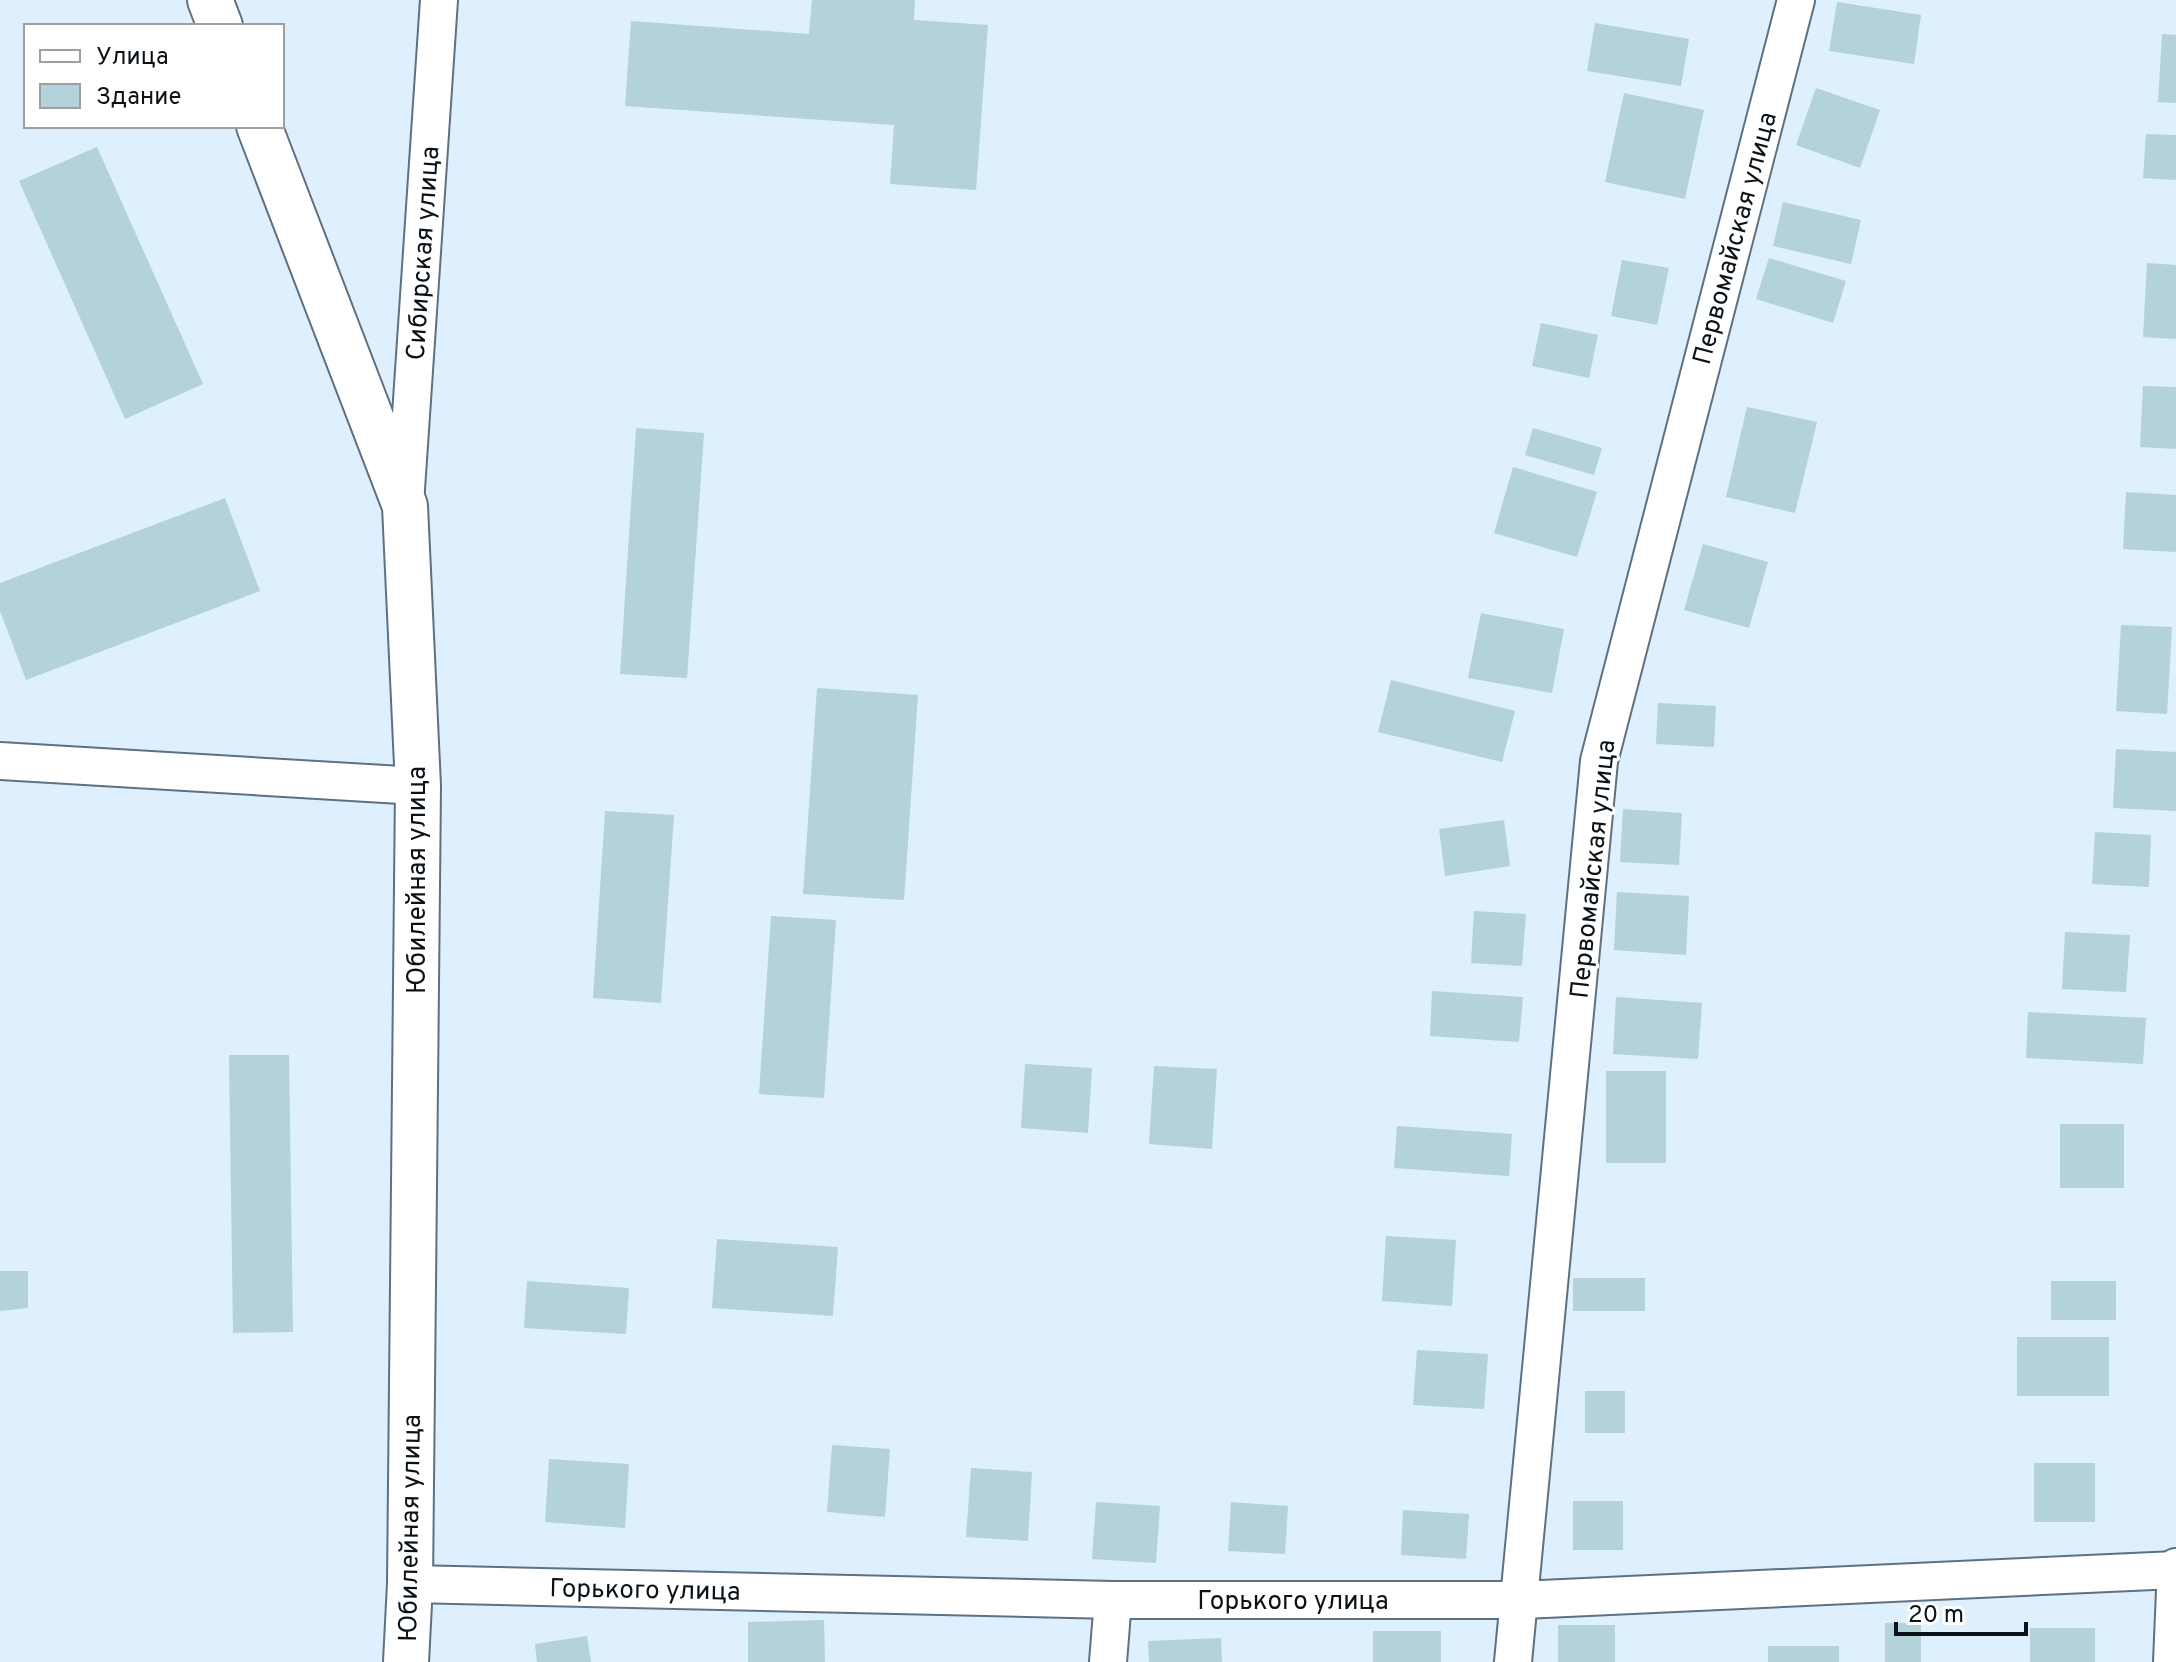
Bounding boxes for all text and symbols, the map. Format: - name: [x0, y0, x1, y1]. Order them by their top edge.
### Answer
- legend: [24, 24, 284, 128]
- text: Улица: [96, 43, 169, 73]
- text: Здание: [96, 83, 182, 113]
- street label: Первомайская улица: [1687, 109, 1786, 369]
- street label: Сибирская улица: [401, 145, 448, 361]
- street label: Первомайская улица: [1564, 738, 1624, 1000]
- street label: Юбилейная улица: [402, 766, 435, 994]
- street label: Юбилейная улица: [393, 1414, 430, 1642]
- street label: Горького улица: [549, 1573, 741, 1610]
- street label: Горького улица: [1197, 1586, 1389, 1619]
- scale bar: [1896, 1586, 2026, 1636]
- text: 20 m: [1908, 1601, 1964, 1631]

